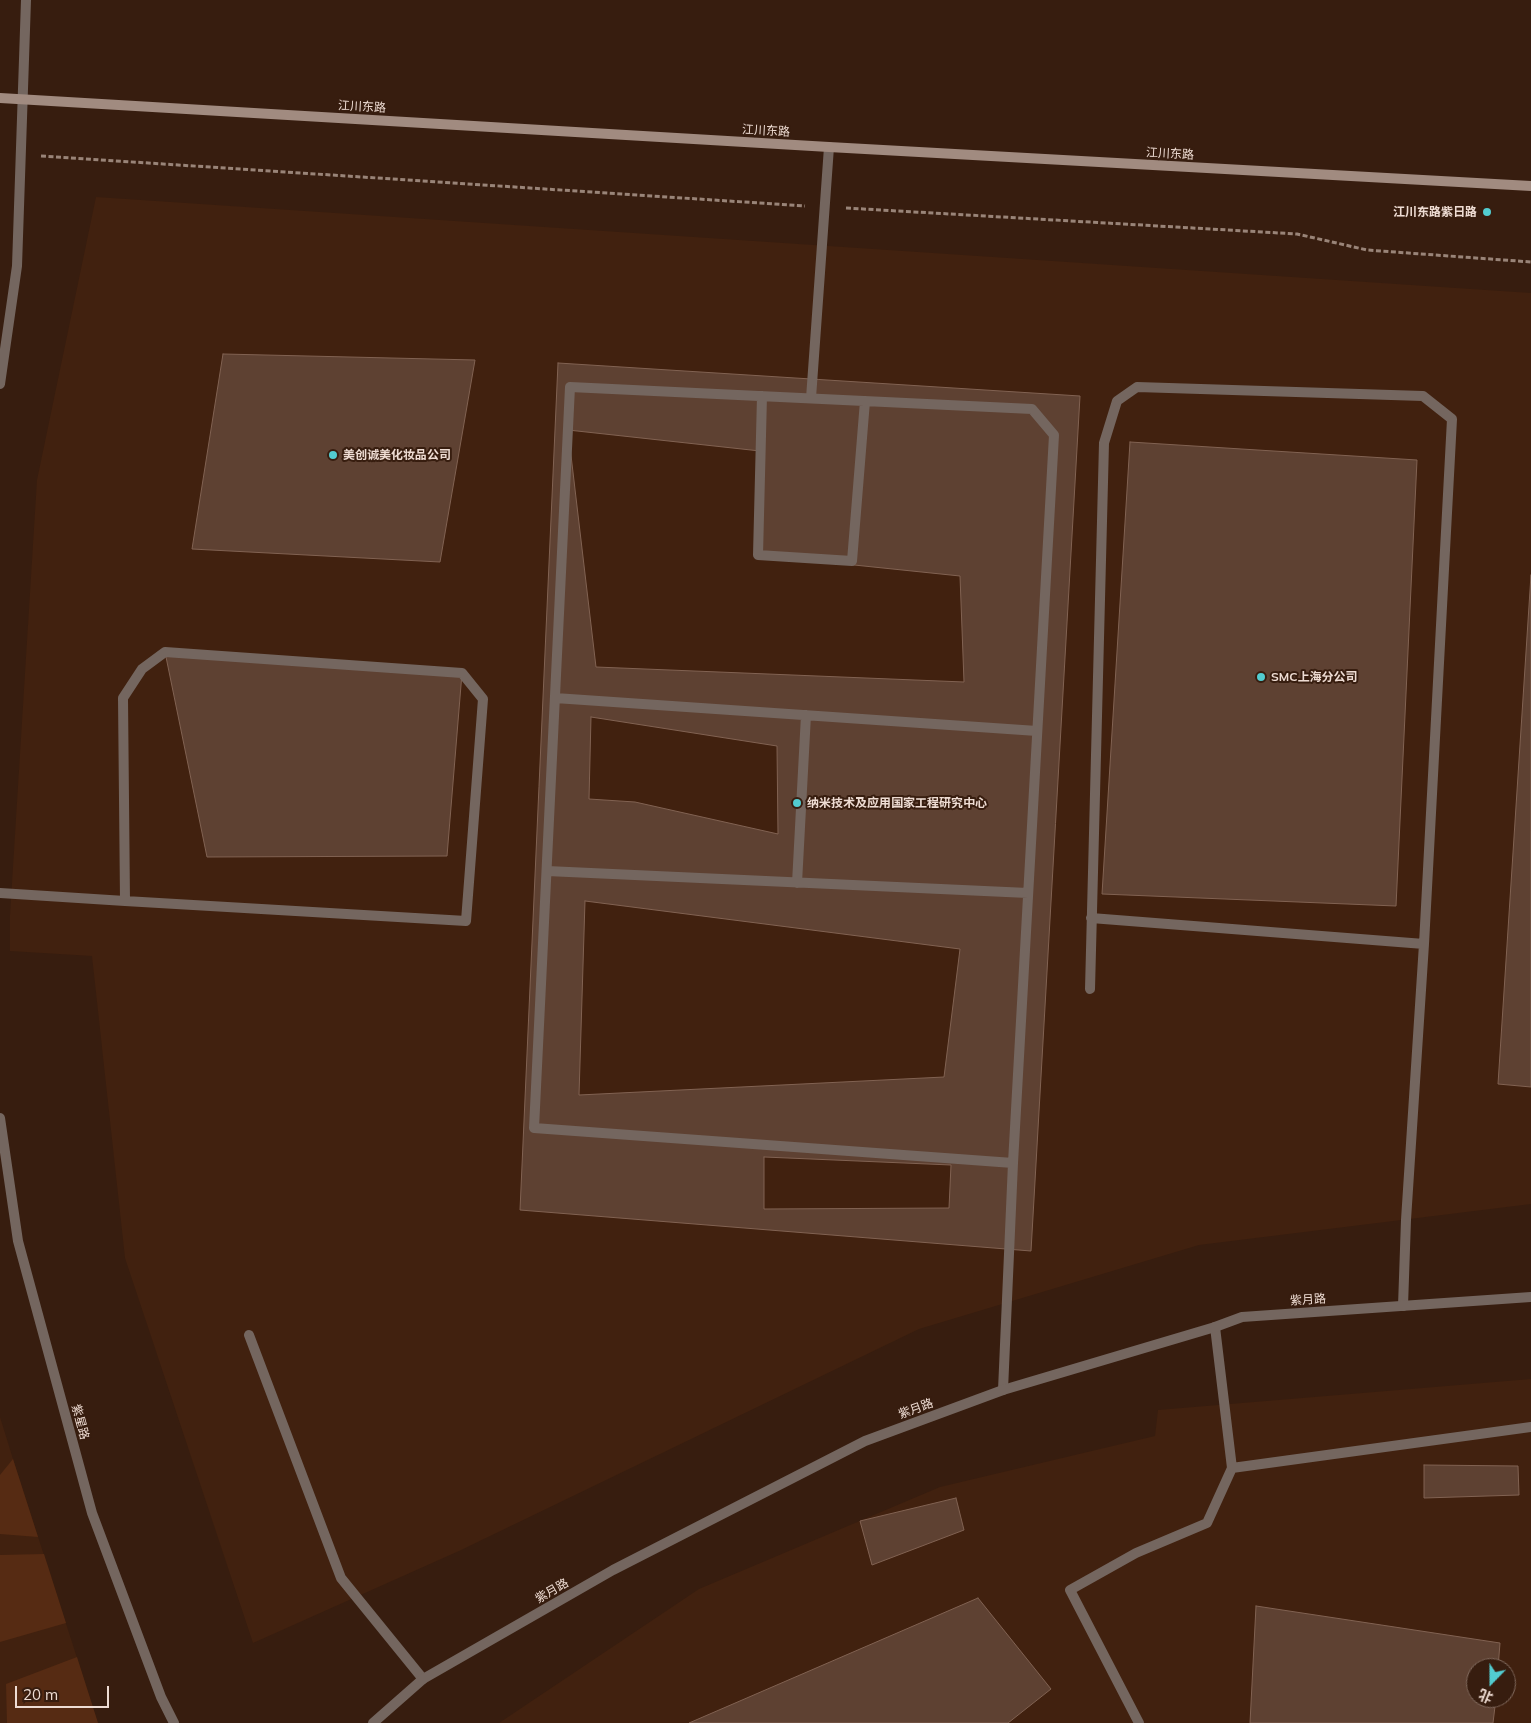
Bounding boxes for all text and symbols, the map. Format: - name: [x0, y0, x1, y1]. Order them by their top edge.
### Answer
- street label: 江川东路: [338, 99, 386, 115]
- street label: 江川东路: [742, 123, 790, 139]
- street label: 江川东路: [1146, 146, 1194, 162]
- place label: 江川东路紫日路: [1393, 205, 1477, 219]
- marker: 江川东路紫日路: [1481, 206, 1493, 218]
- place label: 美创诚美化妆品公司: [343, 448, 451, 462]
- marker: 美创诚美化妆品公司: [327, 449, 339, 461]
- place label: SMC上海分公司: [1271, 670, 1357, 684]
- marker: SMC上海分公司: [1255, 671, 1267, 683]
- place label: 纳米技术及应用国家工程研究中心: [807, 796, 987, 810]
- marker: 纳米技术及应用国家工程研究中心: [791, 797, 803, 809]
- street label: 紫月路: [1290, 1292, 1326, 1308]
- street label: 紫月路: [897, 1396, 935, 1422]
- street label: 紫星路: [68, 1403, 92, 1441]
- street label: 紫月路: [533, 1576, 571, 1606]
- north arrow: [1466, 1658, 1516, 1708]
- scale bar: [18, 1676, 111, 1708]
- text: 20 m: [23, 1685, 58, 1704]
- text: 北: [1476, 1685, 1496, 1707]

